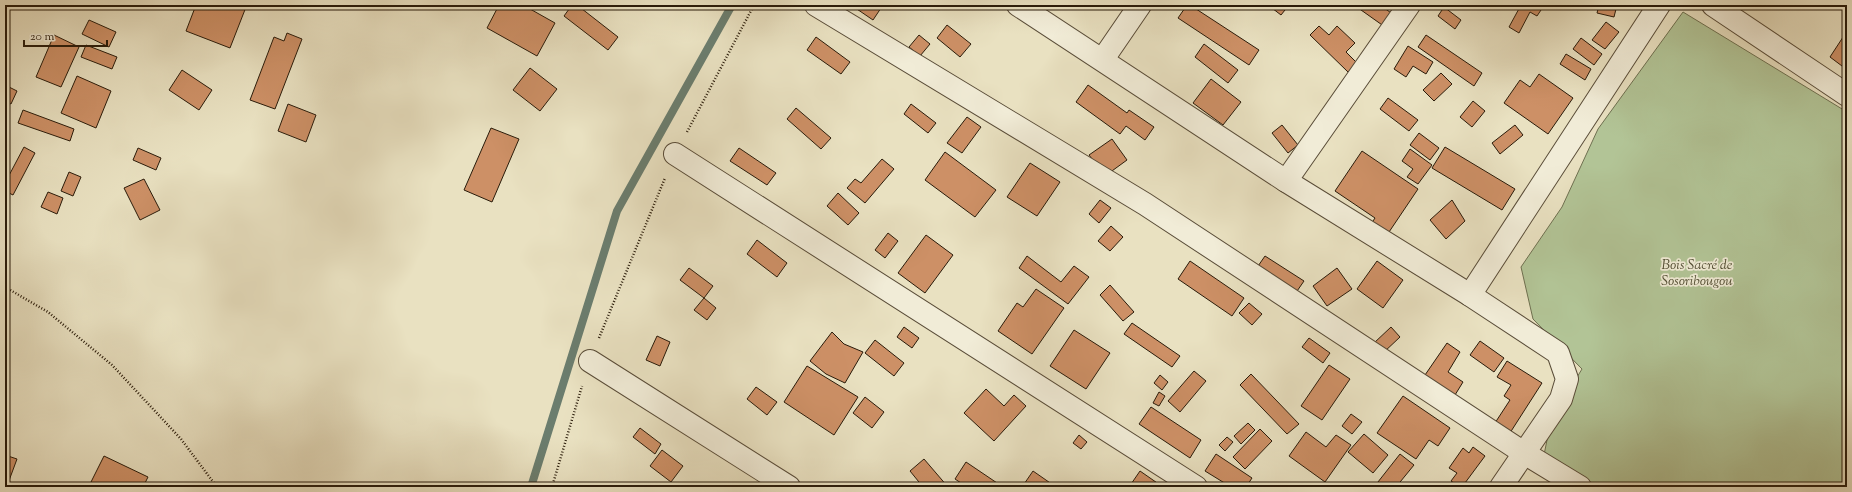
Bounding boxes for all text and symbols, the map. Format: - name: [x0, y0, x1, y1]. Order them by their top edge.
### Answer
- scale bar: [24, 22, 107, 48]
- text: 20 m: [30, 28, 55, 46]
- park label: Bois Sacré de Sosoribougou: [1661, 256, 1733, 292]

